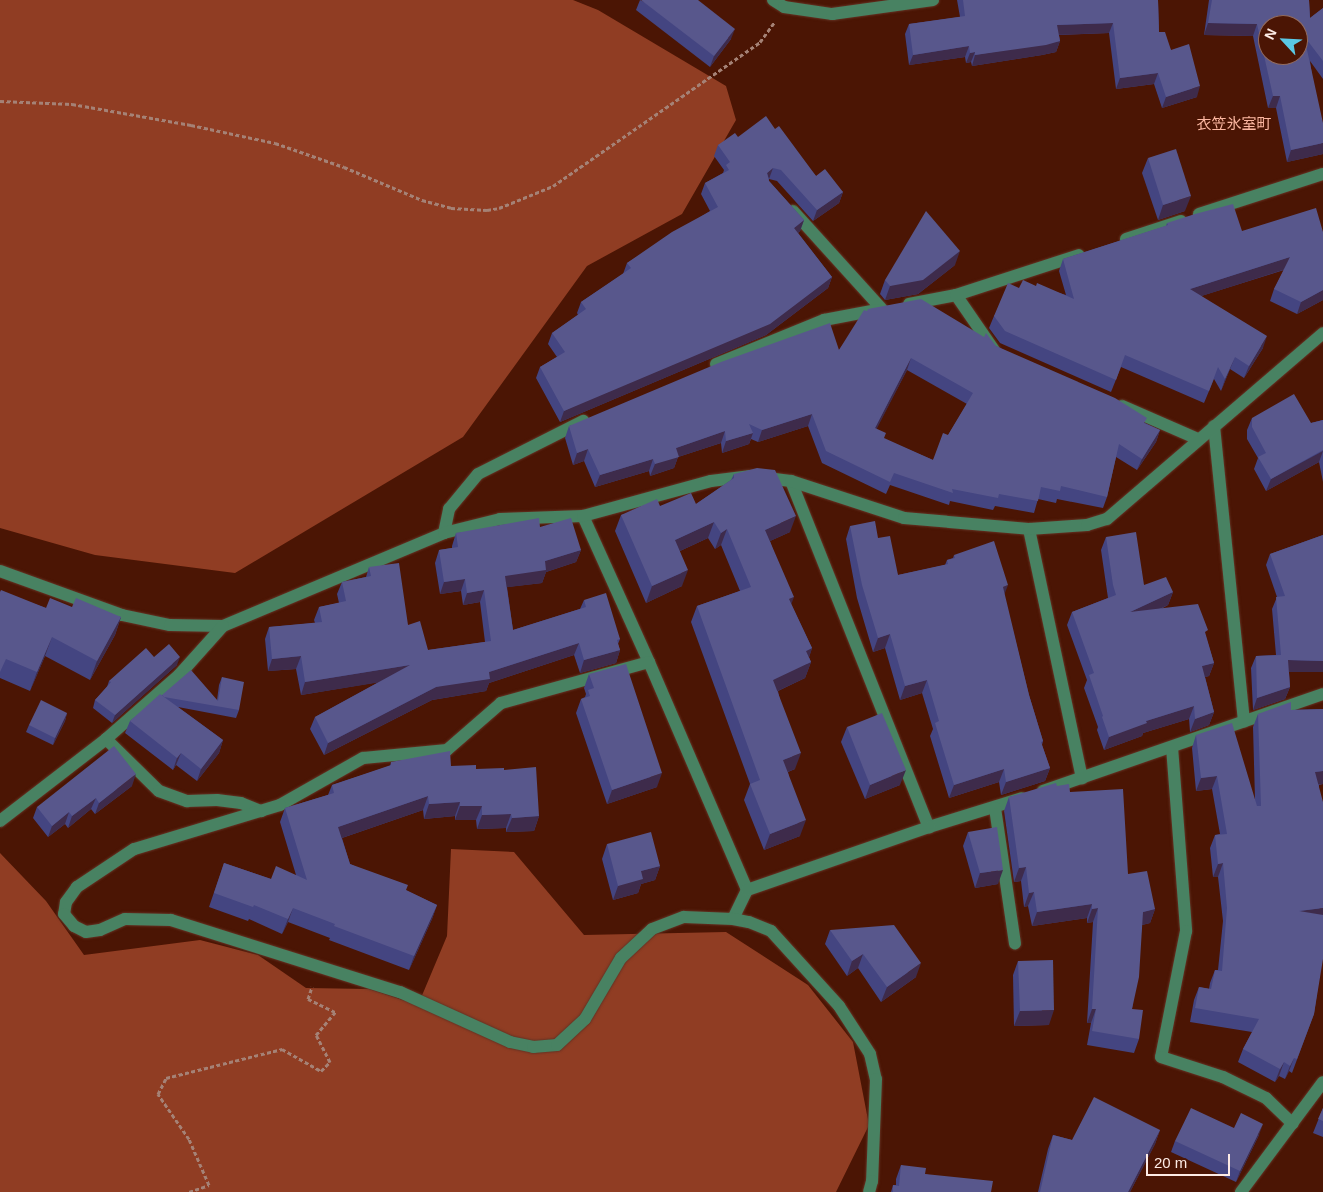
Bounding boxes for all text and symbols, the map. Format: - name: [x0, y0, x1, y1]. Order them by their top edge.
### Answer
- north arrow: [1258, 15, 1308, 65]
- text: N: [1261, 26, 1280, 42]
- district label: 衣笠氷室町: [1197, 115, 1271, 133]
- scale bar: [1148, 1144, 1232, 1176]
- text: 20 m: [1154, 1154, 1187, 1171]

